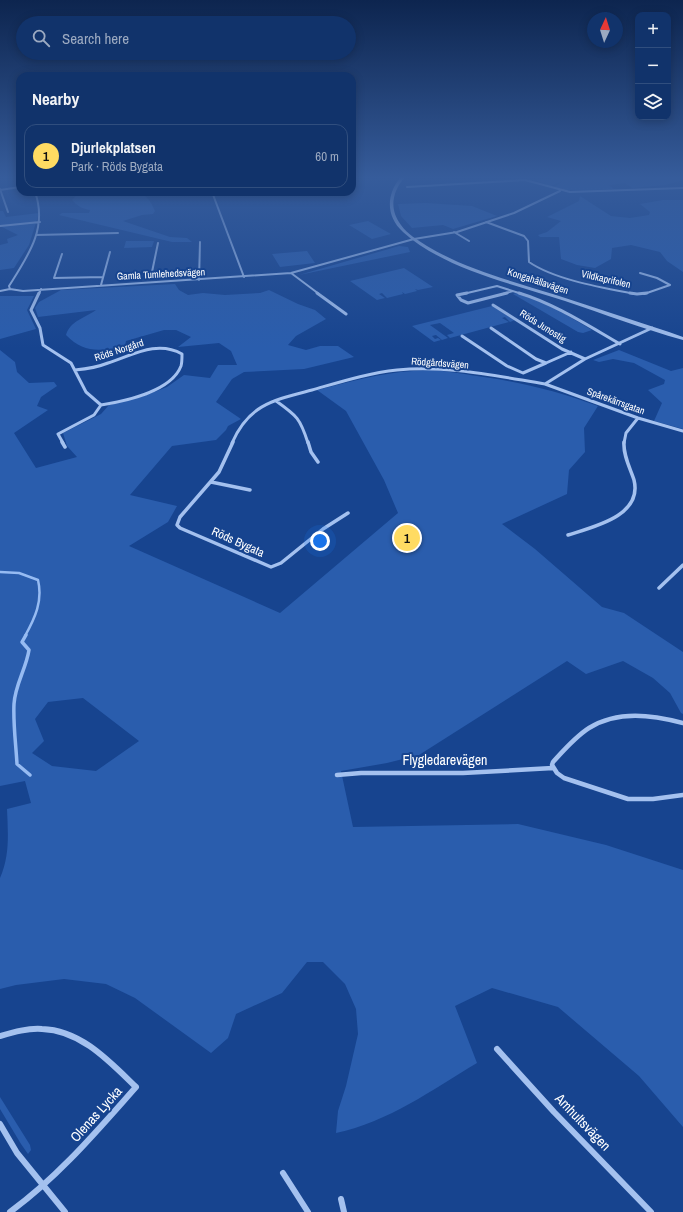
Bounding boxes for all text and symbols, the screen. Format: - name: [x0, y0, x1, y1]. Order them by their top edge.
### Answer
- north arrow: [587, 12, 623, 48]
- map controls: [635, 12, 671, 120]
- button: +: [635, 12, 671, 48]
- search box: [16, 16, 356, 60]
- icon: search: [30, 27, 52, 49]
- text: Search here: [62, 28, 129, 49]
- button: −: [635, 48, 671, 84]
- button: layers: [635, 84, 671, 120]
- text: Nearby: [32, 87, 79, 110]
- text: Djurlekplatsen: [71, 137, 156, 158]
- text: 1: [43, 148, 49, 165]
- text: 60 m: [315, 148, 339, 165]
- text: Park · Röds Bygata: [71, 158, 163, 175]
- street label: Gamla Tumlehedsvägen: [116, 265, 206, 283]
- street label: Kongahällavägen: [506, 265, 570, 297]
- street label: Vildkaprifolen: [580, 267, 632, 291]
- street label: Röds Junostig: [517, 307, 569, 346]
- street label: Röds Norgård: [93, 336, 145, 364]
- street label: Rödgårdsvägen: [411, 354, 469, 372]
- street label: Spårekärrsgatan: [585, 385, 647, 417]
- street label: Röds Bygata: [209, 523, 267, 561]
- pin: 1: [394, 523, 420, 553]
- your location: [310, 531, 330, 551]
- street label: Flygledarevägen: [403, 751, 487, 769]
- street label: Olenas Lycka: [66, 1082, 126, 1146]
- street label: Amhultsvägen: [551, 1089, 615, 1154]

